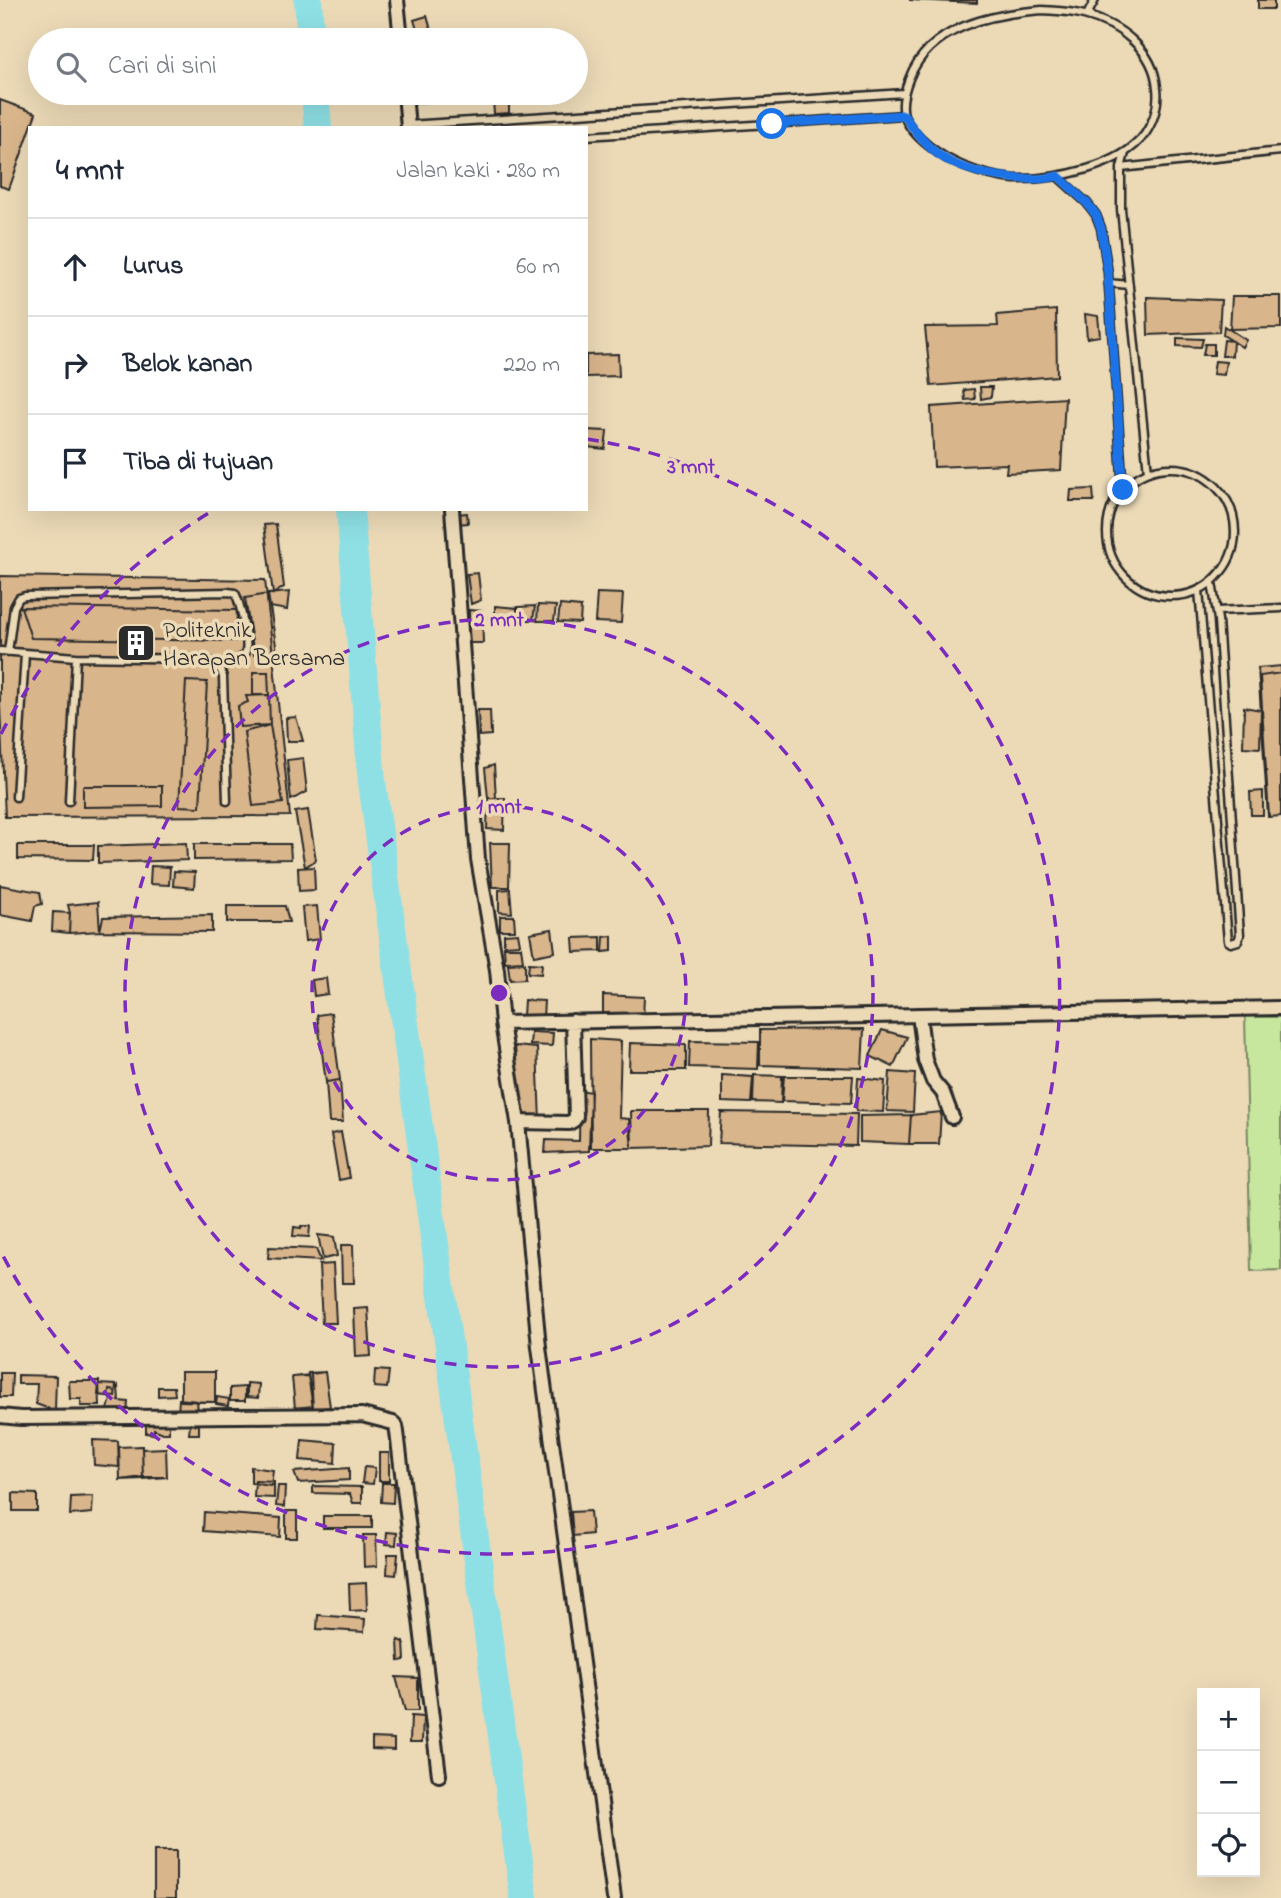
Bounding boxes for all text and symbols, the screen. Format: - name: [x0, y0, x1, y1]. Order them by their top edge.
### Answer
- search box: [28, 28, 588, 105]
- icon: search: [52, 48, 90, 86]
- text: Cari di sini: [108, 48, 217, 86]
- route start: [756, 108, 787, 139]
- text: 4 mnt: [56, 150, 124, 194]
- text: Jalan kaki · 280 m: [396, 155, 560, 188]
- icon: ahead: [56, 248, 94, 286]
- text: Lurus: [123, 248, 184, 286]
- text: 60 m: [516, 251, 560, 284]
- icon: right: [56, 346, 94, 384]
- text: Belok kanan: [123, 346, 252, 384]
- text: 220 m: [504, 349, 560, 382]
- icon: arrive: [56, 444, 94, 482]
- text: Tiba di tujuan: [123, 444, 273, 482]
- text: 3 mnt: [666, 453, 716, 483]
- route end: [1107, 474, 1138, 505]
- text: 2 mnt: [473, 606, 525, 636]
- place label: Politeknik Harapan Bersama: [163, 614, 345, 677]
- building icon: Politeknik Harapan Bersama: [115, 622, 157, 664]
- text: 1 mnt: [476, 793, 523, 823]
- centre of rings: [487, 981, 511, 1005]
- map controls: [1197, 1688, 1260, 1877]
- button: +: [1197, 1688, 1260, 1751]
- button: −: [1197, 1751, 1260, 1814]
- button: locate: [1197, 1814, 1260, 1877]

